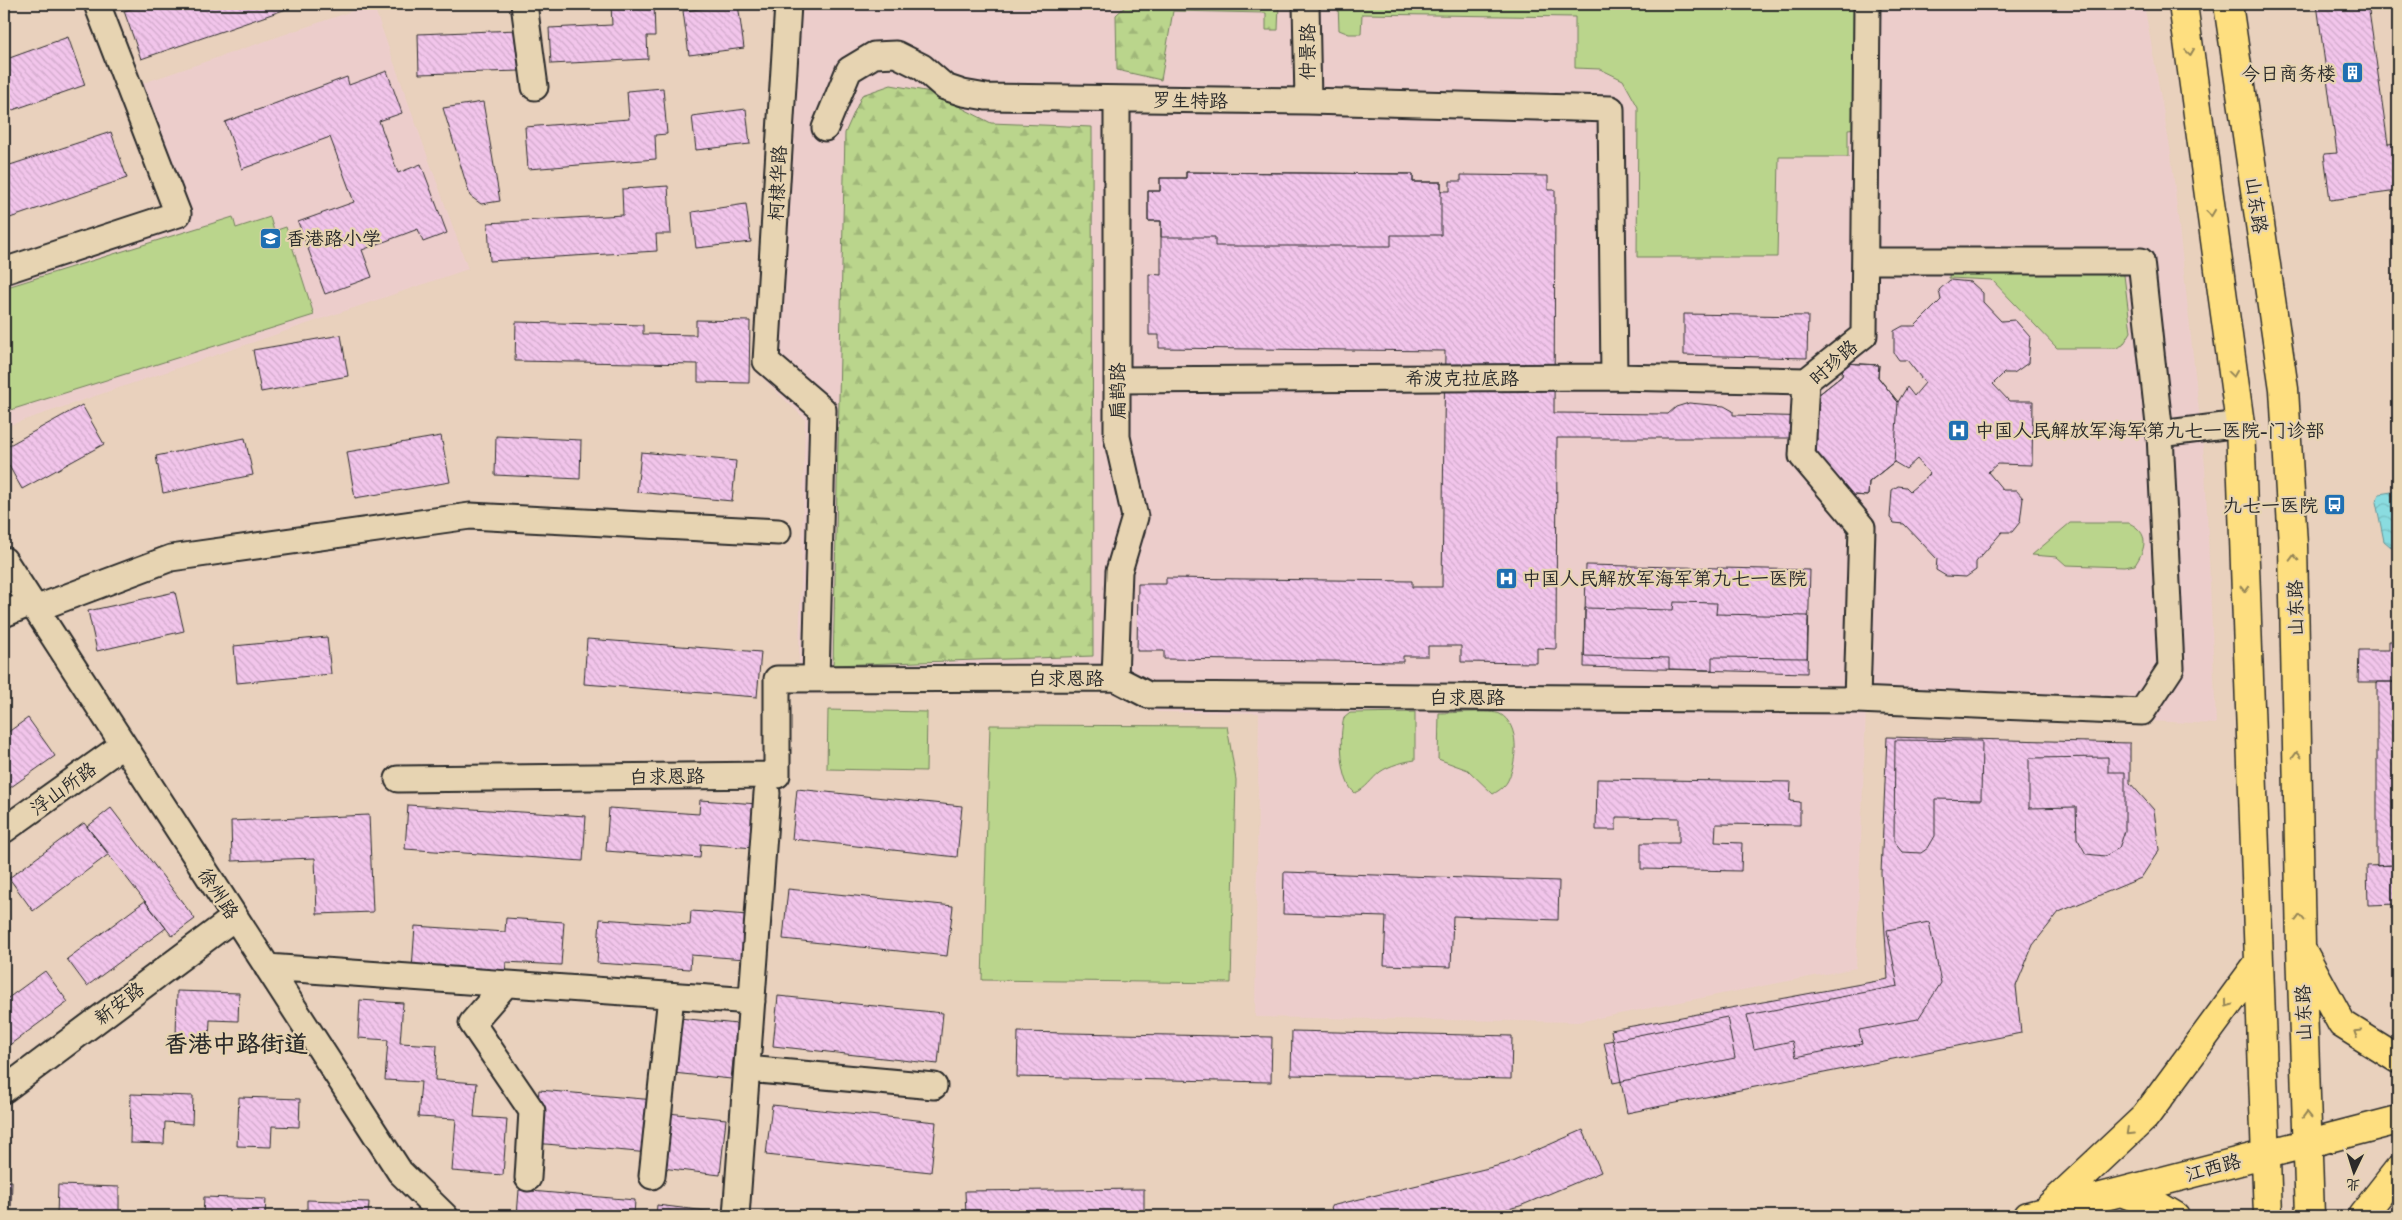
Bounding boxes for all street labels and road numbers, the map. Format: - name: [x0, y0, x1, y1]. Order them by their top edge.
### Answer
- street label: 仲景路: [1296, 23, 1319, 81]
- street label: 罗生特路: [1152, 88, 1228, 113]
- street label: 柯棣华路: [764, 144, 791, 222]
- street label: 山东路: [2241, 175, 2272, 235]
- street label: 时珍路: [1804, 335, 1862, 390]
- street label: 扁鹊路: [1106, 362, 1129, 420]
- street label: 希波克拉底路: [1405, 367, 1519, 390]
- street label: 山东路: [2284, 579, 2307, 637]
- street label: 白求恩路: [1028, 667, 1104, 690]
- street label: 白求恩路: [1429, 686, 1505, 709]
- street label: 浮山所路: [26, 757, 101, 820]
- street label: 白求恩路: [629, 764, 705, 789]
- street label: 徐州路: [193, 863, 244, 923]
- street label: 新安路: [90, 977, 149, 1030]
- street label: 山东路: [2291, 984, 2316, 1042]
- street label: 江西路: [2183, 1149, 2244, 1186]

